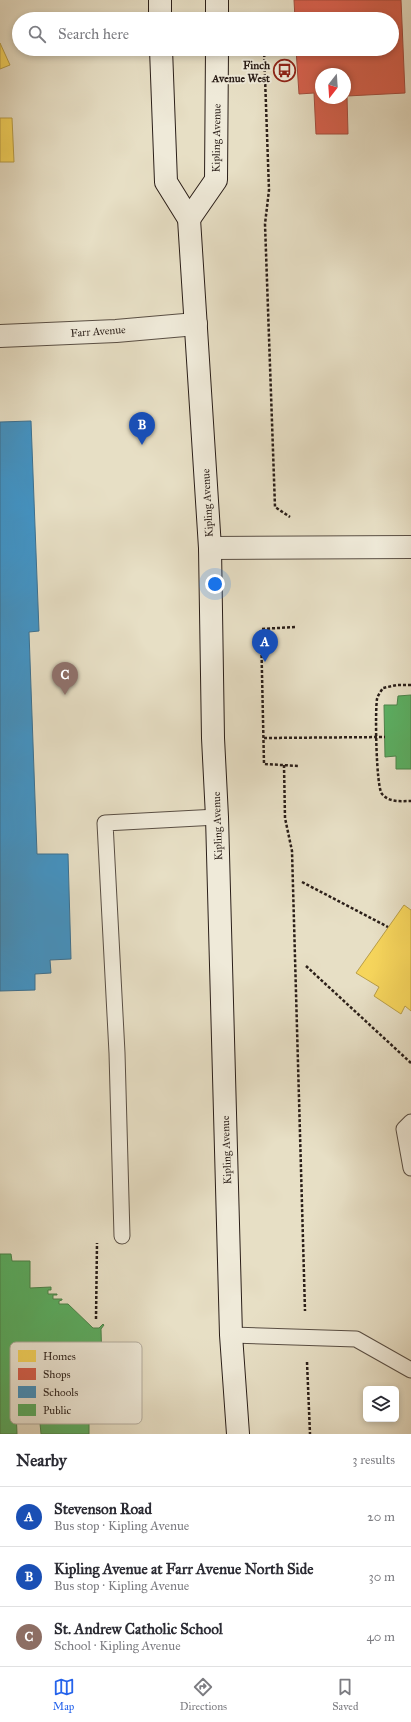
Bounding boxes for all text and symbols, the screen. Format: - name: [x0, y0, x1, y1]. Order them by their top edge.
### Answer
- search box: [12, 12, 399, 56]
- icon: search: [26, 23, 48, 45]
- text: Search here: [58, 25, 129, 43]
- bus stop icon: Finch Avenue West: [272, 58, 298, 84]
- place label: Finch Avenue West: [211, 59, 271, 85]
- north arrow: [315, 68, 351, 104]
- street label: Kipling Avenue: [209, 103, 224, 172]
- street label: Farr Avenue: [70, 323, 126, 340]
- pin: B: [129, 412, 155, 445]
- street label: Kipling Avenue: [199, 468, 216, 538]
- your location: [205, 574, 225, 594]
- pin: A: [252, 629, 278, 662]
- pin: C: [52, 662, 78, 695]
- street label: Kipling Avenue: [210, 791, 225, 861]
- street label: Kipling Avenue: [219, 1115, 234, 1185]
- legend: [10, 1342, 142, 1424]
- text: Homes: [43, 1350, 76, 1363]
- text: Shops: [43, 1368, 71, 1381]
- text: Schools: [43, 1386, 78, 1399]
- map controls: [363, 1386, 399, 1422]
- button: layers: [363, 1386, 399, 1422]
- text: Public: [43, 1404, 71, 1417]
- text: Nearby: [16, 1450, 67, 1471]
- text: 3 results: [352, 1452, 395, 1468]
- text: Stevenson Road: [54, 1500, 152, 1518]
- text: A: [25, 1509, 33, 1525]
- text: 20 m: [367, 1509, 395, 1525]
- text: Bus stop · Kipling Avenue: [54, 1518, 189, 1534]
- text: Kipling Avenue at Farr Avenue North Side: [54, 1560, 313, 1578]
- text: B: [25, 1569, 33, 1585]
- text: 30 m: [369, 1569, 395, 1585]
- text: Bus stop · Kipling Avenue: [54, 1578, 189, 1594]
- text: St. Andrew Catholic School: [54, 1620, 223, 1638]
- text: C: [25, 1629, 33, 1645]
- text: 40 m: [366, 1629, 395, 1645]
- text: School · Kipling Avenue: [54, 1638, 181, 1654]
- tab: Map: [53, 1676, 75, 1713]
- tab: Directions: [180, 1676, 227, 1713]
- tab: Saved: [332, 1676, 358, 1713]

